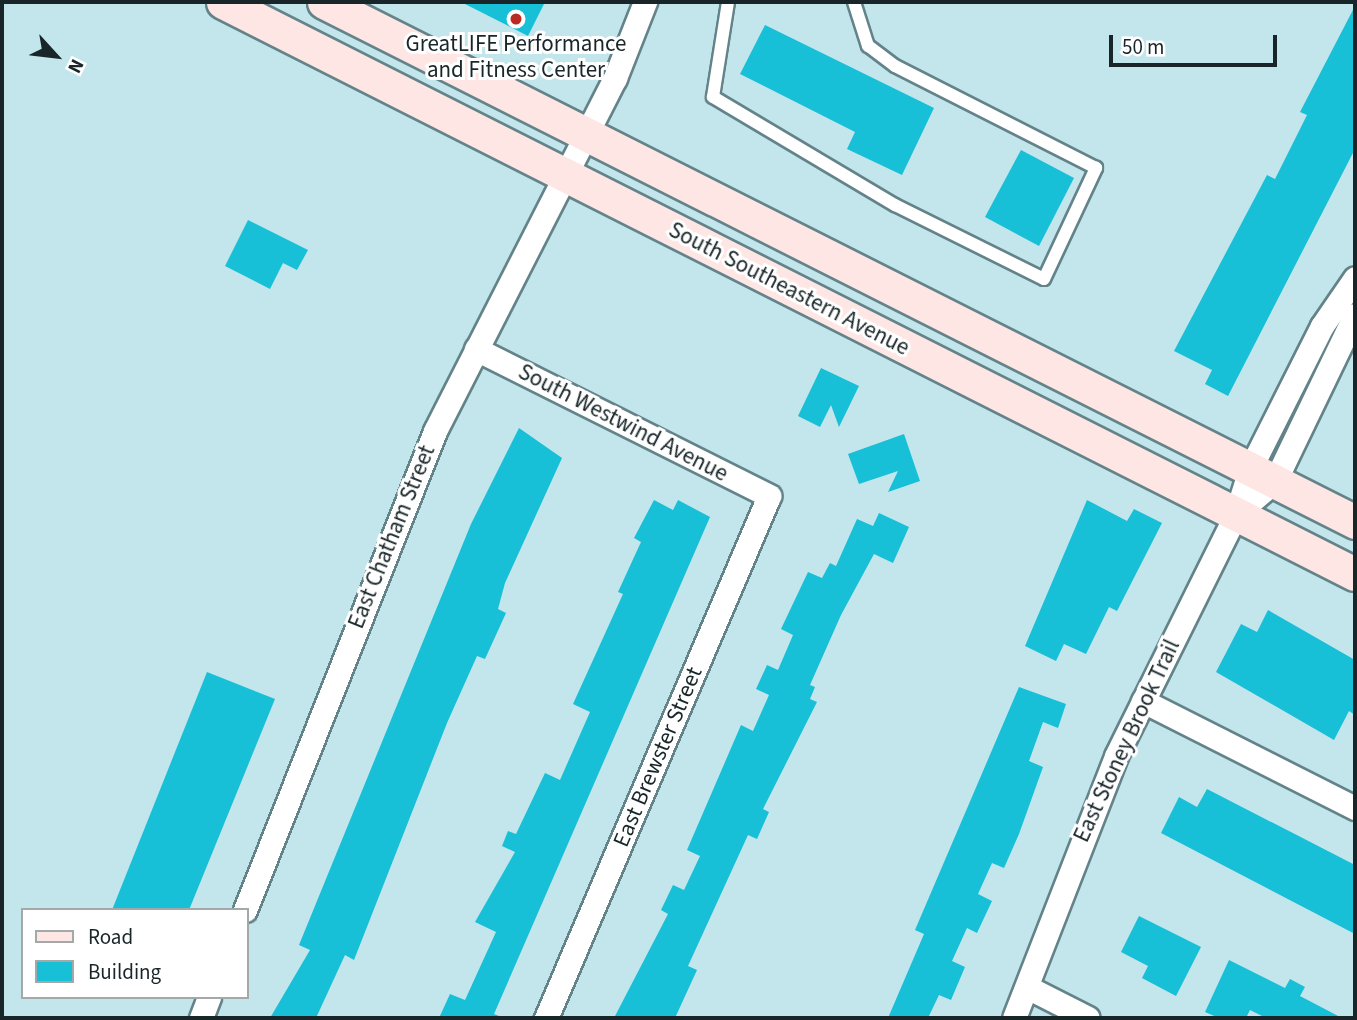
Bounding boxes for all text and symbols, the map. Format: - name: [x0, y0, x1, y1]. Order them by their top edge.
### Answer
- marker: GreatLIFE Performance and Fitness Center: [508, 11, 524, 27]
- north arrow: [21, 21, 91, 91]
- scale bar: [1112, 21, 1280, 65]
- place label: GreatLIFE Performance and Fitness Center: [406, 30, 626, 84]
- text: 50 m: [1122, 32, 1164, 62]
- text: N: [60, 54, 90, 78]
- street label: South Southeastern Avenue: [664, 216, 914, 362]
- street label: South Westwind Avenue: [514, 358, 732, 488]
- street label: East Chatham Street: [343, 441, 441, 633]
- street label: East Stoney Brook Trail: [1068, 635, 1186, 847]
- street label: East Brewster Street: [608, 663, 708, 851]
- legend: [21, 908, 248, 999]
- text: Road: [88, 922, 133, 952]
- text: Building: [88, 957, 161, 987]

